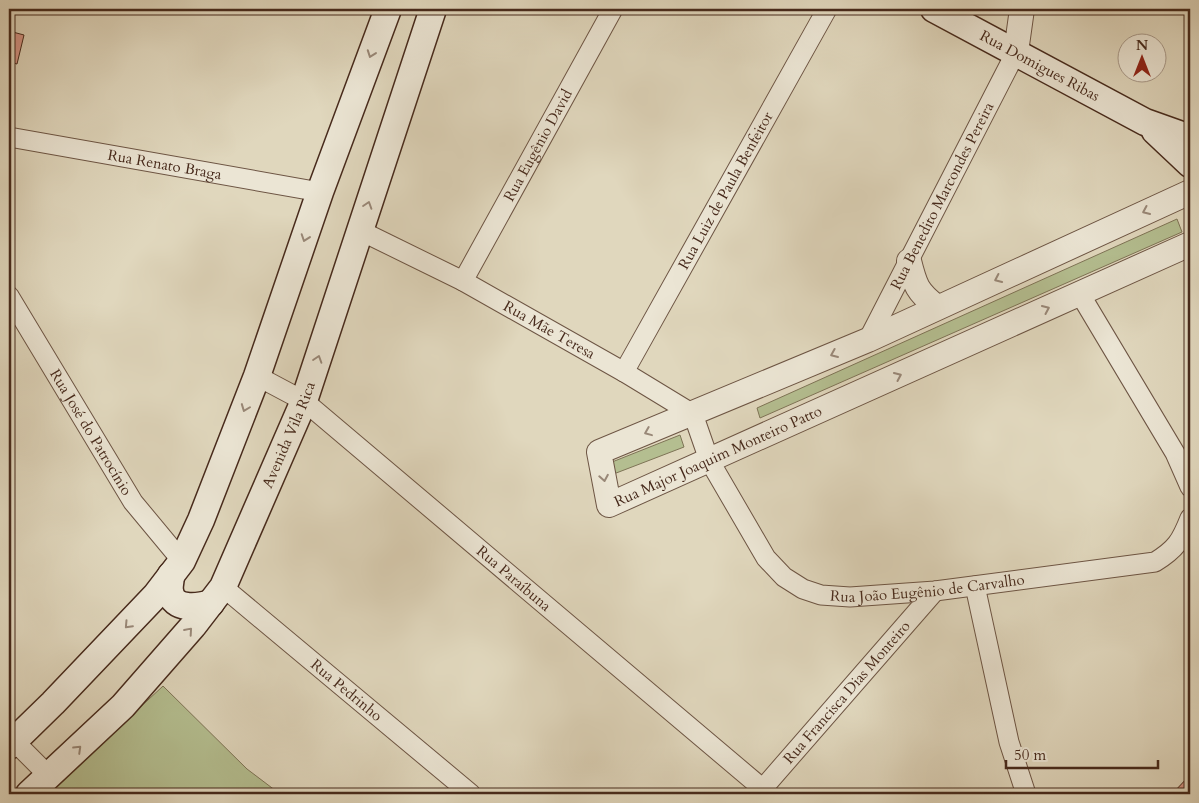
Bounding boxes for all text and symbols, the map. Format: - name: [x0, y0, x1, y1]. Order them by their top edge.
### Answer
- street label: Rua Domigues Ribas: [976, 25, 1103, 106]
- north arrow: [1116, 32, 1166, 82]
- text: N: [1136, 36, 1148, 55]
- one-way arrow: [367, 50, 377, 58]
- street label: Rua Eugênio David: [499, 86, 577, 205]
- street label: Rua Benedito Marcondes Pereira: [886, 98, 999, 293]
- street label: Rua Luiz de Paula Benfeitor: [673, 108, 778, 273]
- street label: Rua Renato Braga: [106, 145, 224, 184]
- one-way arrow: [362, 201, 372, 209]
- one-way arrow: [1142, 205, 1151, 216]
- one-way arrow: [300, 233, 310, 242]
- one-way arrow: [994, 273, 1003, 284]
- street label: Rua Mãe Teresa: [500, 296, 599, 364]
- one-way arrow: [1041, 305, 1050, 316]
- one-way arrow: [830, 348, 839, 358]
- one-way arrow: [312, 356, 322, 364]
- street label: Rua José do Patrocínio: [45, 365, 137, 499]
- one-way arrow: [893, 371, 902, 382]
- street label: Avenida Vila Rica: [257, 379, 320, 491]
- street label: Rua Major Joaquim Monteiro Patto: [611, 401, 825, 511]
- one-way arrow: [240, 403, 250, 411]
- one-way arrow: [644, 426, 652, 436]
- one-way arrow: [599, 474, 609, 483]
- street label: Rua Paraíbuna: [472, 541, 556, 616]
- street label: Rua João Eugênio de Carvalho: [829, 569, 1026, 607]
- street label: Rua Francisca Dias Monteiro: [779, 616, 915, 768]
- one-way arrow: [124, 620, 133, 629]
- one-way arrow: [183, 628, 192, 637]
- street label: Rua Pedrinho: [307, 654, 387, 726]
- scale bar: [1006, 738, 1159, 770]
- text: 50 m: [1014, 745, 1046, 765]
- one-way arrow: [72, 746, 81, 755]

